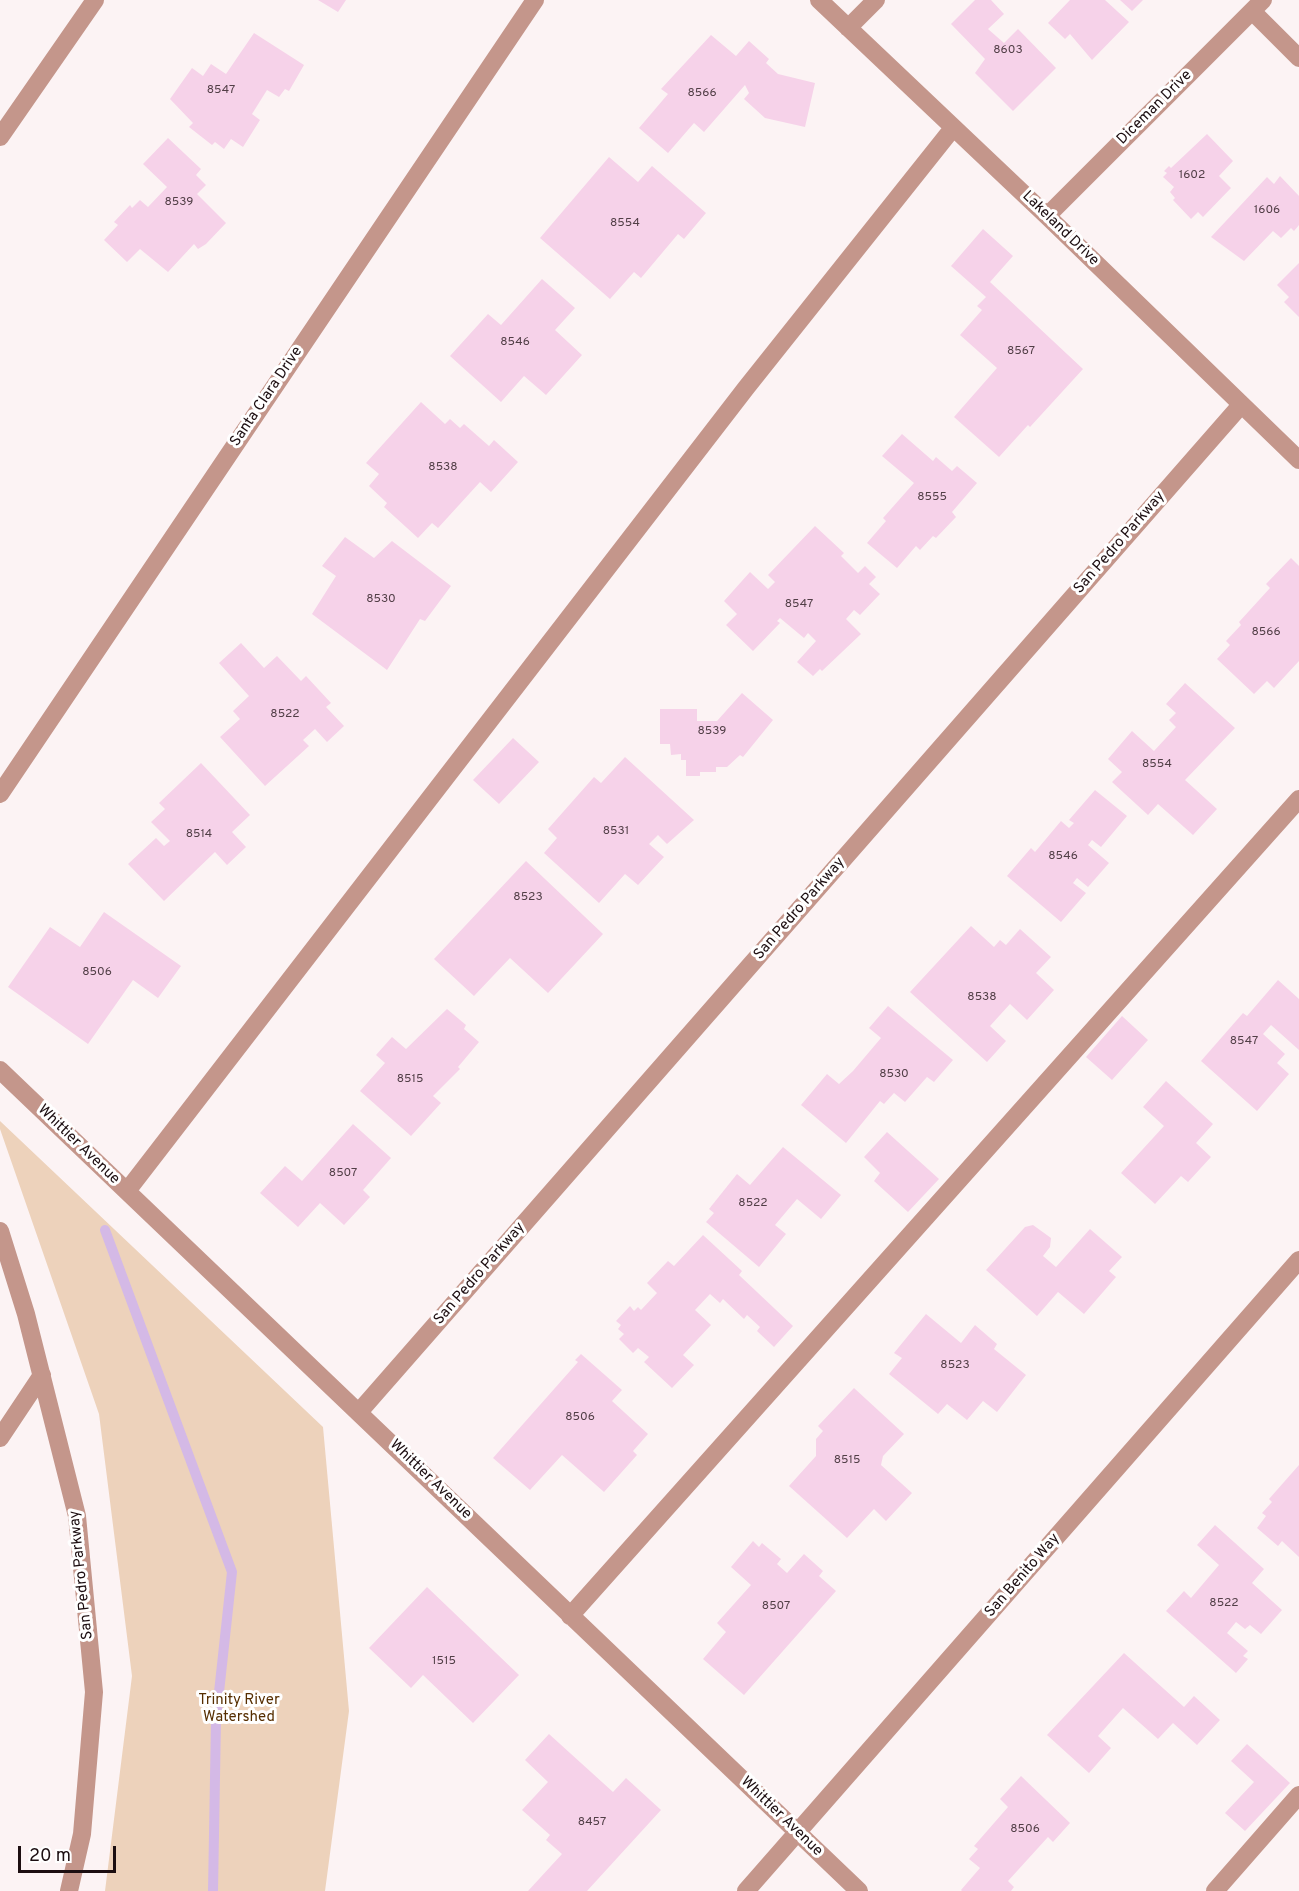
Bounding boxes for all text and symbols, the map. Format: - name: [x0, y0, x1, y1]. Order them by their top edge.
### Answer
- house number: 8603: [993, 44, 1023, 58]
- street label: Diceman Drive: [1114, 67, 1196, 149]
- house number: 8547: [207, 84, 235, 98]
- house number: 8566: [687, 87, 717, 101]
- house number: 1602: [1179, 169, 1205, 183]
- street label: Lakeland Drive: [1018, 188, 1102, 270]
- house number: 8539: [165, 196, 193, 210]
- house number: 1606: [1254, 204, 1280, 218]
- house number: 8554: [610, 217, 640, 231]
- house number: 8546: [500, 336, 530, 350]
- street label: Santa Clara Drive: [227, 344, 307, 450]
- house number: 8567: [1007, 345, 1035, 359]
- house number: 8538: [428, 461, 458, 475]
- street label: San Pedro Parkway: [1071, 488, 1169, 598]
- house number: 8555: [917, 491, 947, 505]
- house number: 8530: [366, 593, 396, 607]
- house number: 8547: [785, 598, 813, 612]
- house number: 8566: [1251, 626, 1281, 640]
- house number: 8522: [270, 708, 300, 722]
- house number: 8539: [698, 725, 726, 739]
- house number: 8554: [1142, 758, 1172, 772]
- house number: 8531: [603, 825, 629, 839]
- house number: 8514: [186, 828, 212, 842]
- house number: 8546: [1048, 850, 1078, 864]
- street label: San Pedro Parkway: [751, 854, 849, 964]
- house number: 8523: [513, 891, 543, 905]
- house number: 8506: [82, 966, 112, 980]
- house number: 8538: [967, 991, 997, 1005]
- house number: 8547: [1230, 1035, 1258, 1049]
- house number: 8530: [879, 1068, 909, 1082]
- house number: 8515: [397, 1073, 423, 1087]
- street label: Whittier Avenue: [33, 1101, 123, 1189]
- house number: 8507: [329, 1167, 357, 1181]
- house number: 8522: [738, 1197, 768, 1211]
- street label: San Pedro Parkway: [431, 1219, 529, 1329]
- house number: 8523: [940, 1359, 970, 1373]
- house number: 8506: [565, 1411, 595, 1425]
- street label: Whittier Avenue: [385, 1436, 475, 1524]
- house number: 8515: [834, 1454, 860, 1468]
- street label: San Pedro Parkway: [66, 1510, 98, 1640]
- street label: San Benito Way: [982, 1531, 1064, 1621]
- house number: 8522: [1209, 1597, 1239, 1611]
- house number: 8507: [762, 1600, 790, 1614]
- house number: 1515: [432, 1655, 456, 1669]
- park label: Trinity River Watershed: [198, 1692, 280, 1727]
- street label: Whittier Avenue: [736, 1773, 826, 1861]
- house number: 8457: [578, 1816, 606, 1830]
- house number: 8506: [1010, 1823, 1040, 1837]
- scale bar: [21, 1834, 118, 1872]
- text: 20 m: [29, 1845, 71, 1868]

